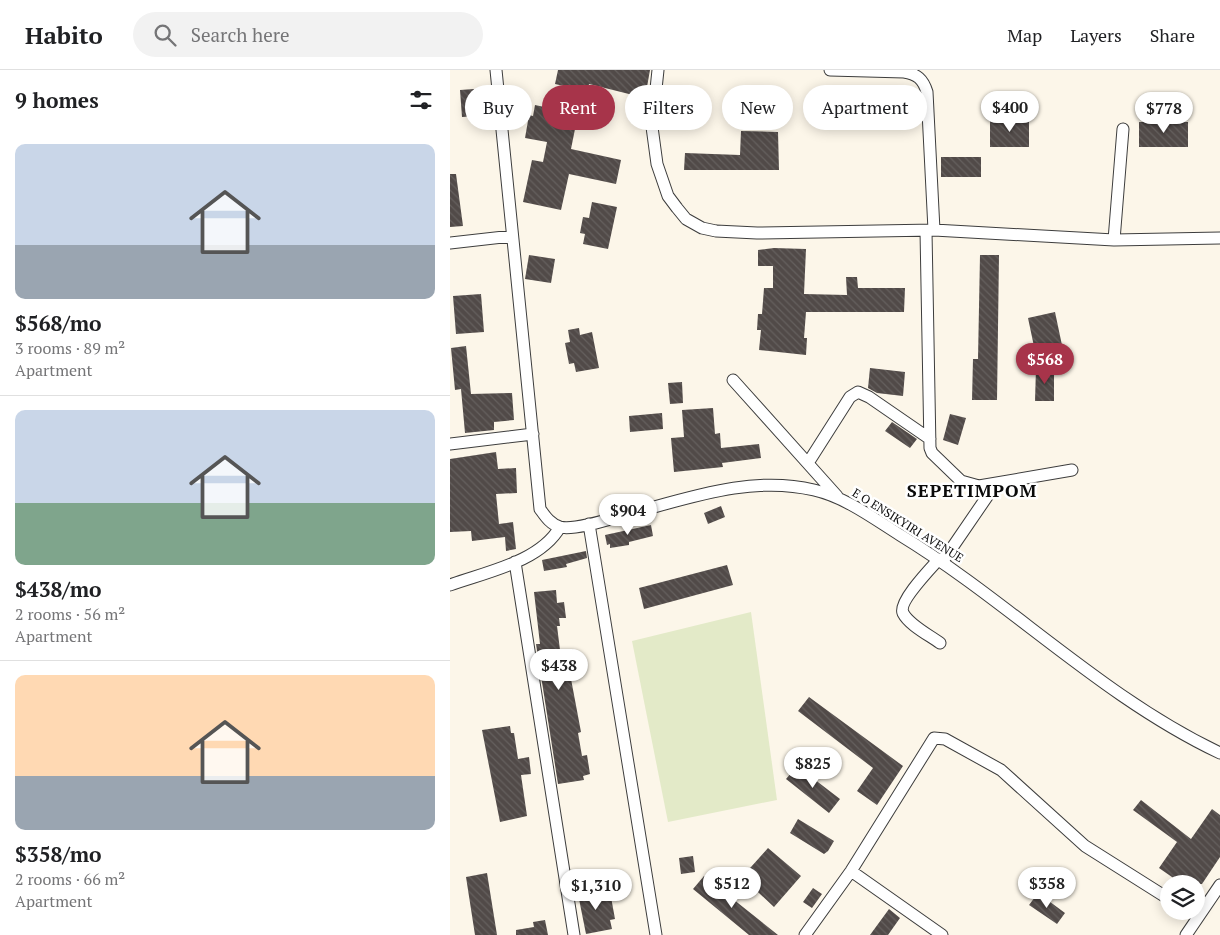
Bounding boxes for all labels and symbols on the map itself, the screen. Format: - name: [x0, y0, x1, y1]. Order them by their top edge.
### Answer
- pin: $400: [980, 90, 1040, 133]
- pin: $778: [1134, 92, 1194, 134]
- pin: $568: [1015, 342, 1075, 385]
- district label: SEPETIMPOM: [907, 478, 1037, 502]
- street label: E O ENSIKYIRI AVENUE: [850, 485, 966, 565]
- pin: $904: [598, 494, 658, 536]
- pin: $438: [529, 648, 589, 691]
- pin: $825: [783, 746, 843, 789]
- pin: $512: [702, 866, 762, 909]
- pin: $358: [1017, 866, 1077, 909]
- pin: $1,310: [555, 868, 637, 911]

